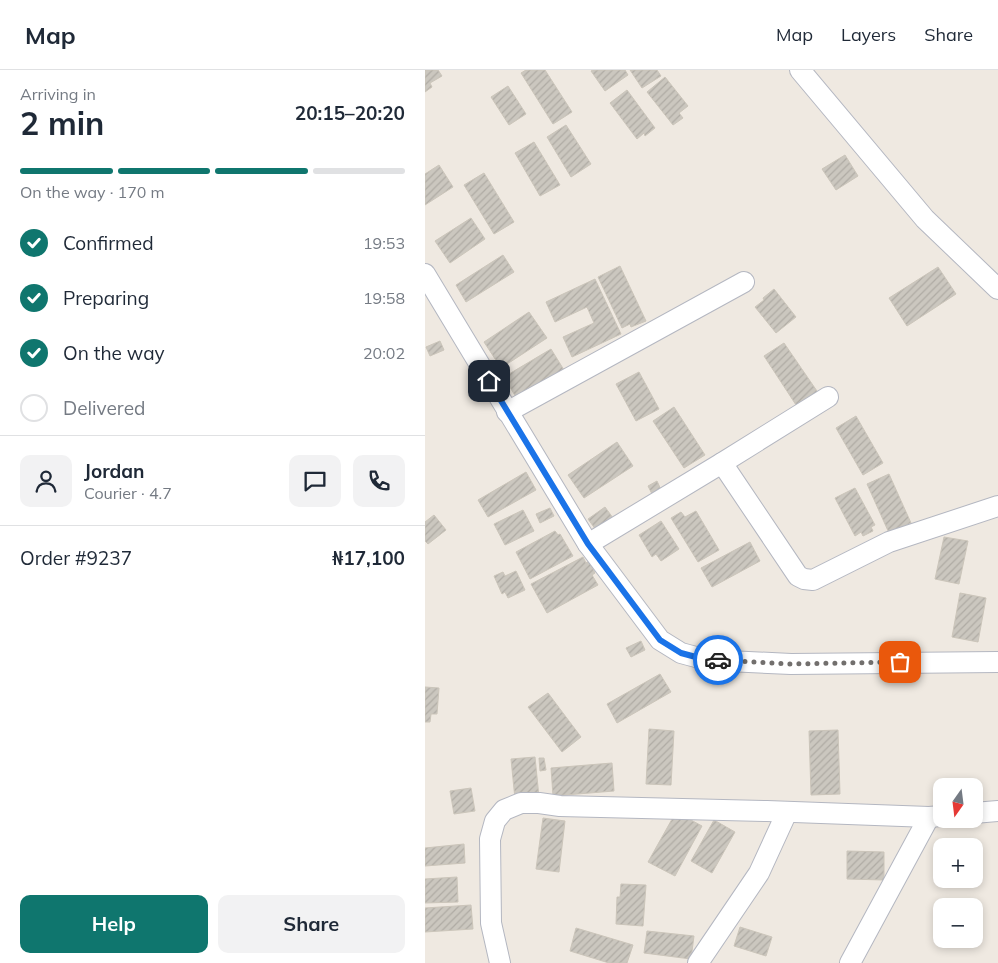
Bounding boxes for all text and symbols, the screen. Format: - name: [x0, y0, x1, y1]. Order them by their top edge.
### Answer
- text: Map: [25, 20, 76, 50]
- text: Map: [776, 23, 813, 46]
- text: Layers: [841, 23, 896, 46]
- text: Share: [924, 23, 973, 46]
- text: Arriving in: [20, 84, 96, 104]
- text: 20:15–20:20: [295, 101, 405, 125]
- text: 2 min: [20, 103, 104, 143]
- text: On the way · 170 m: [20, 182, 165, 202]
- icon: check: [20, 229, 48, 257]
- text: Confirmed: [63, 231, 154, 255]
- text: 19:53: [363, 233, 405, 253]
- icon: check: [20, 284, 48, 312]
- text: Preparing: [63, 286, 149, 310]
- text: 19:58: [363, 288, 405, 308]
- icon: check: [20, 339, 48, 367]
- text: On the way: [63, 341, 165, 365]
- text: 20:02: [363, 343, 405, 363]
- pin: [468, 360, 510, 402]
- icon: home: [475, 367, 503, 395]
- text: Delivered: [63, 396, 145, 420]
- button: person: [20, 455, 72, 507]
- button: chat: [289, 455, 341, 507]
- button: phone: [353, 455, 405, 507]
- text: Jordan: [84, 459, 144, 483]
- text: Courier · 4.7: [84, 483, 172, 503]
- text: Order #9237: [20, 546, 132, 570]
- text: ₦17,100: [332, 546, 405, 570]
- courier: [693, 635, 743, 685]
- pin: [879, 641, 921, 683]
- icon: car: [704, 646, 732, 674]
- icon: bag: [886, 648, 914, 676]
- north arrow: [933, 778, 983, 828]
- map controls: [933, 778, 983, 948]
- button: +: [933, 838, 983, 888]
- button: Help: [20, 895, 208, 953]
- button: Share: [218, 895, 405, 953]
- button: −: [933, 898, 983, 948]

